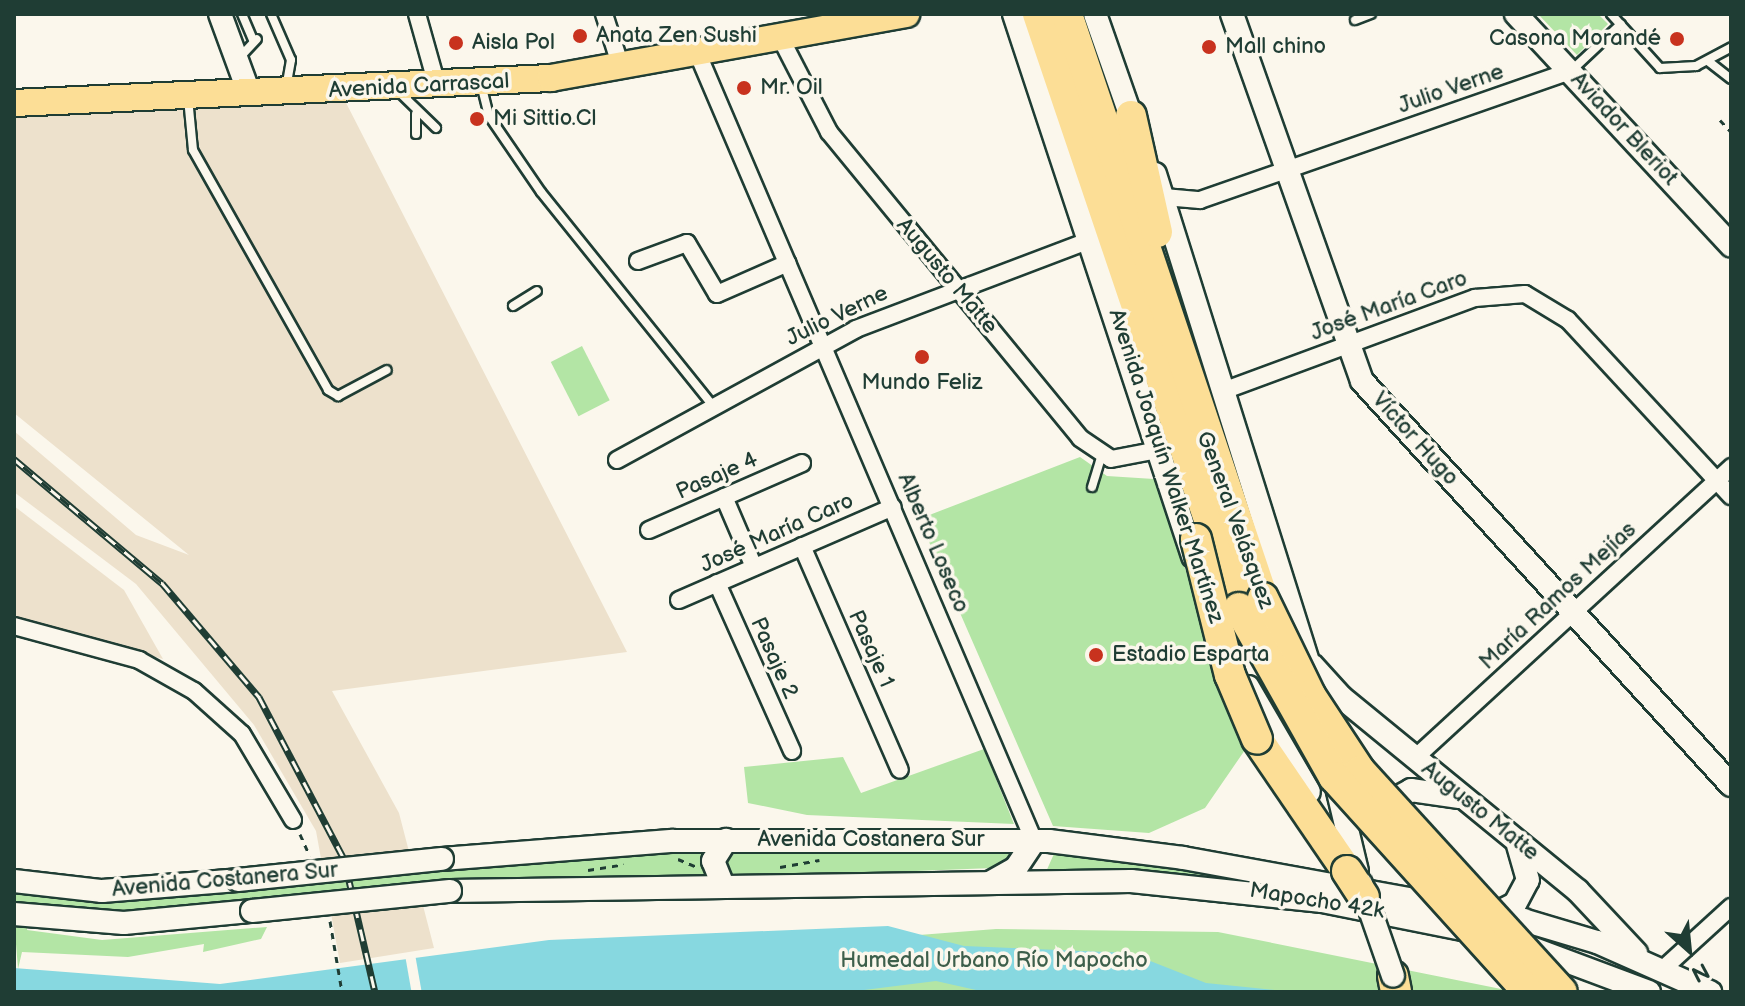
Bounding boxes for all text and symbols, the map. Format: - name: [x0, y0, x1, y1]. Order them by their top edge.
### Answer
- place label: Anata Zen Sushi: [596, 23, 757, 49]
- place label: Casona Morandé: [1489, 26, 1661, 52]
- marker: Anata Zen Sushi: [571, 27, 589, 45]
- place label: Aisla Pol: [472, 30, 555, 56]
- marker: Casona Morandé: [1668, 30, 1686, 48]
- marker: Aisla Pol: [447, 34, 465, 52]
- place label: Mall chino: [1225, 34, 1326, 60]
- marker: Mall chino: [1200, 38, 1218, 56]
- street label: Julio Verne: [1394, 59, 1508, 119]
- street label: Aviador Bleriot: [1565, 67, 1683, 191]
- street label: Avenida Carrascal: [328, 68, 510, 104]
- place label: Mr. Oil: [760, 75, 823, 101]
- marker: Mr. Oil: [735, 79, 753, 97]
- place label: Mi Sittio.Cl: [493, 106, 597, 132]
- marker: Mi Sittio.Cl: [468, 110, 486, 128]
- street label: Augusto Matte: [891, 213, 1003, 339]
- street label: José María Caro: [1307, 265, 1471, 347]
- street label: Julio Verne: [782, 280, 892, 352]
- street label: Avenida Joaquín Walker Martínez: [1102, 305, 1230, 627]
- marker: Mundo Feliz: [913, 348, 931, 366]
- place label: Mundo Feliz: [862, 370, 982, 396]
- street label: Víctor Hugo: [1366, 387, 1464, 491]
- street label: General Velásquez: [1191, 427, 1279, 613]
- street label: Pasaje 4: [672, 446, 762, 506]
- street label: Alberto Loseco: [892, 469, 974, 617]
- street label: José María Caro: [696, 487, 858, 579]
- street label: María Ramos Mejías: [1474, 517, 1642, 675]
- street label: Pasaje 1: [842, 606, 900, 692]
- street label: Pasaje 2: [744, 613, 804, 703]
- place label: Estadio Esparta: [1112, 642, 1269, 668]
- marker: Estadio Esparta: [1087, 646, 1105, 664]
- street label: Augusto Matte: [1416, 756, 1544, 866]
- street label: Avenida Costanera Sur: [757, 827, 985, 853]
- street label: Avenida Costanera Sur: [111, 857, 339, 903]
- street label: Mapocho 42k: [1248, 877, 1386, 925]
- north arrow: [1649, 910, 1729, 990]
- park label: Humedal Urbano Río Mapocho: [840, 948, 1148, 974]
- text: N: [1687, 956, 1714, 988]

